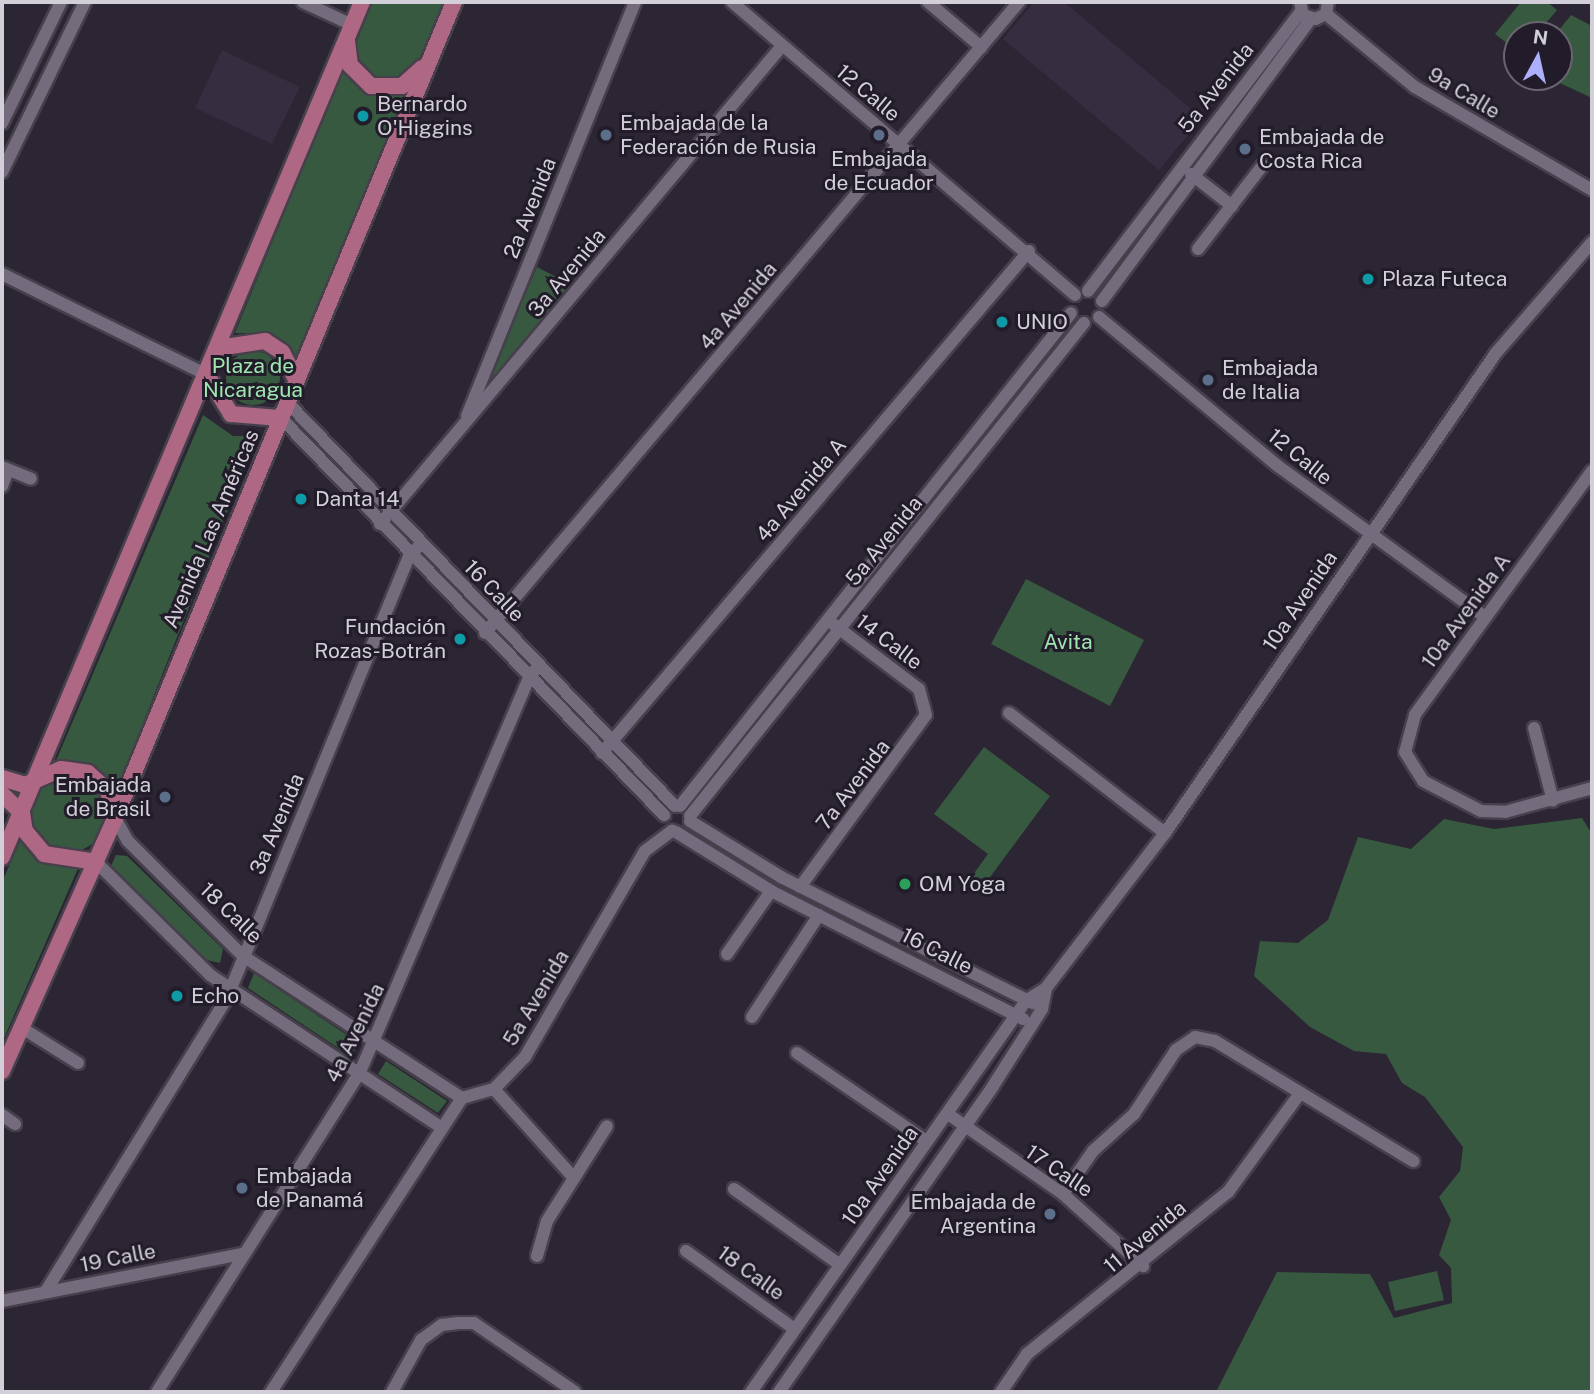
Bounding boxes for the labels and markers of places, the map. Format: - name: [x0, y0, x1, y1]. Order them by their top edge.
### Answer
- place label: Bernardo O'Higgins: [377, 91, 473, 141]
- marker: Bernardo O'Higgins: [355, 108, 371, 124]
- place label: Embajada de la Federación de Rusia: [620, 110, 817, 160]
- place label: Embajada de Costa Rica: [1259, 124, 1385, 174]
- marker: Embajada de la Federación de Rusia: [598, 127, 614, 143]
- marker: Embajada de Ecuador: [871, 127, 887, 143]
- marker: Embajada de Costa Rica: [1237, 141, 1253, 157]
- place label: Embajada de Ecuador: [824, 146, 934, 196]
- place label: Plaza Futeca: [1382, 266, 1507, 292]
- marker: Plaza Futeca: [1360, 271, 1376, 287]
- place label: UNIO: [1016, 309, 1068, 335]
- marker: UNIO: [994, 314, 1010, 330]
- place label: Embajada de Italia: [1222, 355, 1318, 405]
- marker: Embajada de Italia: [1200, 372, 1216, 388]
- place label: Danta 14: [315, 486, 399, 512]
- marker: Danta 14: [293, 491, 309, 507]
- place label: Fundación Rozas-Botrán: [314, 614, 446, 664]
- marker: Fundación Rozas-Botrán: [452, 631, 468, 647]
- place label: Embajada de Brasil: [55, 772, 151, 822]
- marker: Embajada de Brasil: [157, 789, 173, 805]
- place label: OM Yoga: [919, 871, 1006, 897]
- marker: OM Yoga: [897, 876, 913, 892]
- place label: Echo: [191, 983, 239, 1009]
- marker: Echo: [169, 988, 185, 1004]
- place label: Embajada de Panamá: [256, 1163, 364, 1213]
- marker: Embajada de Panamá: [234, 1180, 250, 1196]
- place label: Embajada de Argentina: [910, 1189, 1036, 1239]
- marker: Embajada de Argentina: [1042, 1206, 1058, 1222]

